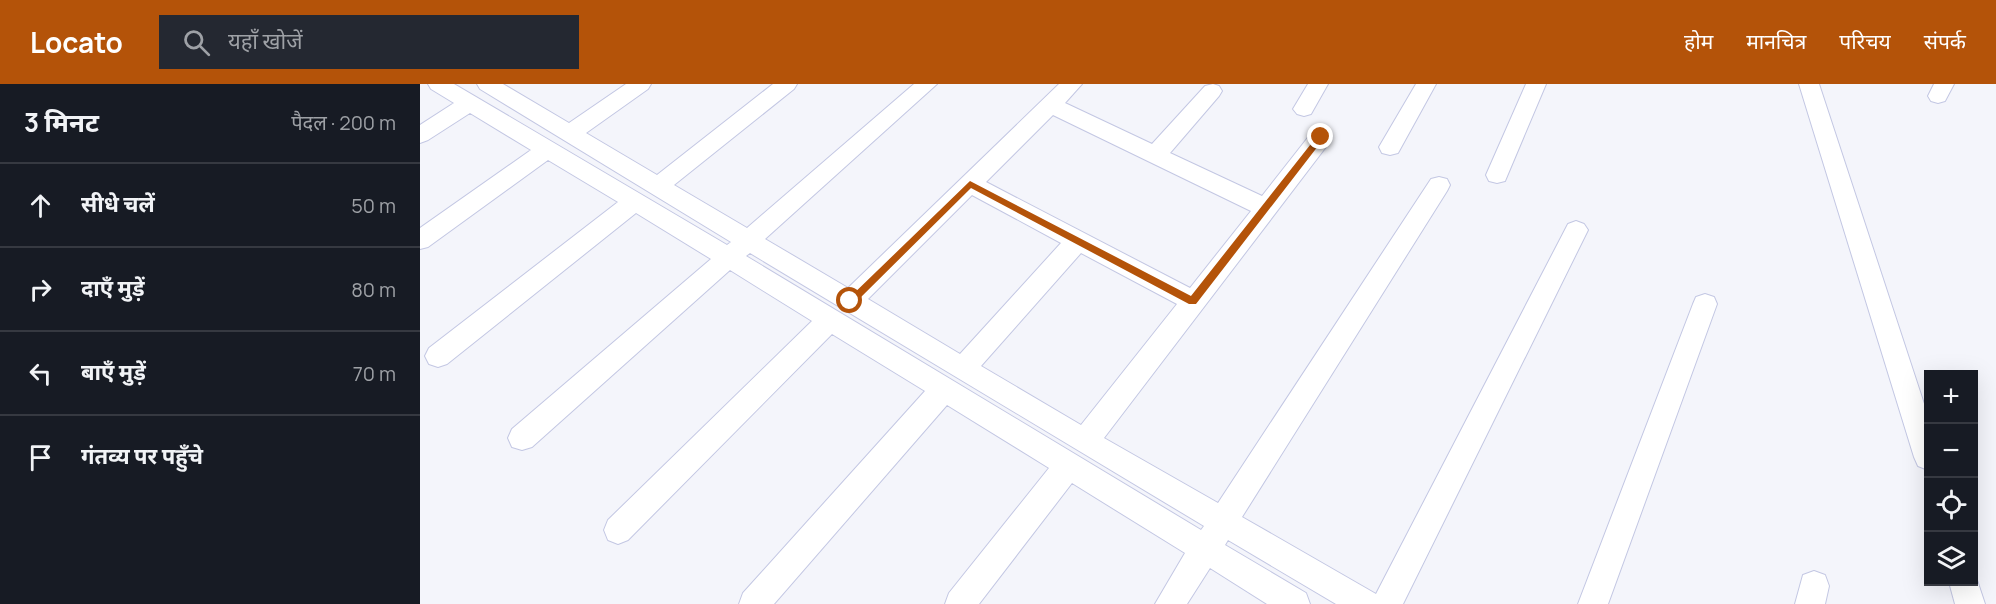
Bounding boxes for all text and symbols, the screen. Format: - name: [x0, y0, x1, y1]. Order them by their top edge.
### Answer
- search box: [159, 15, 579, 69]
- text: Locato: [30, 23, 123, 61]
- icon: search: [180, 26, 213, 59]
- text: यहाँ खोजें: [228, 26, 302, 56]
- text: होम: [1684, 27, 1713, 55]
- text: मानचित्र: [1746, 27, 1806, 55]
- text: परिचय: [1839, 27, 1891, 55]
- text: संपर्क: [1924, 27, 1966, 55]
- text: 3 मिनट: [24, 104, 99, 140]
- text: पैदल · 200 m: [291, 109, 396, 136]
- route end: [1307, 123, 1333, 149]
- icon: ahead: [24, 189, 57, 222]
- text: सीधे चलें: [81, 189, 155, 219]
- text: 50 m: [351, 192, 396, 219]
- icon: right: [24, 273, 57, 306]
- text: दाएँ मुड़ें: [81, 273, 144, 303]
- text: 80 m: [351, 276, 396, 303]
- route start: [836, 287, 862, 313]
- icon: left: [24, 357, 57, 390]
- text: बाएँ मुड़ें: [81, 357, 146, 387]
- text: 70 m: [353, 360, 396, 387]
- map controls: [1924, 370, 1978, 586]
- button: +: [1924, 370, 1978, 424]
- button: −: [1924, 424, 1978, 478]
- icon: arrive: [24, 441, 57, 474]
- text: गंतव्य पर पहुँचे: [81, 441, 203, 471]
- button: locate: [1924, 478, 1978, 532]
- button: layers: [1924, 532, 1978, 586]

